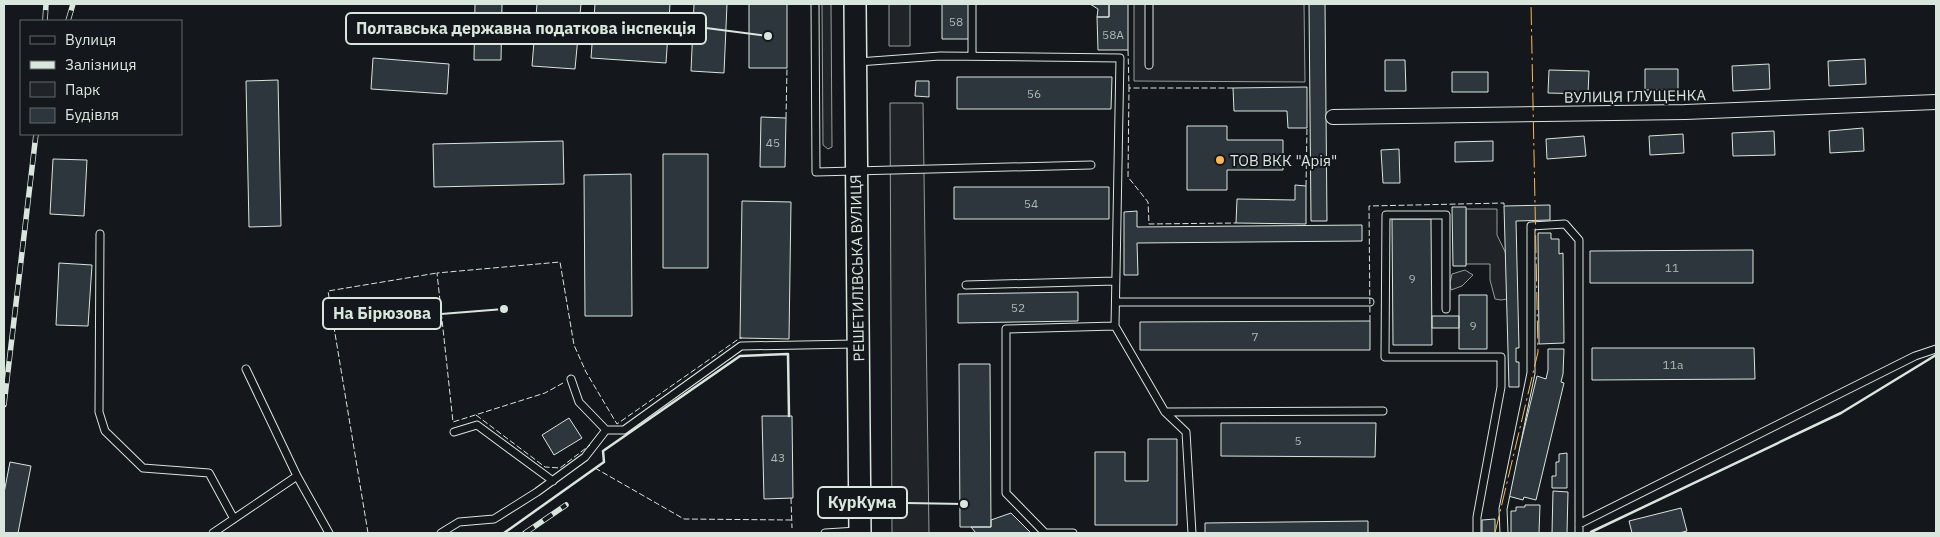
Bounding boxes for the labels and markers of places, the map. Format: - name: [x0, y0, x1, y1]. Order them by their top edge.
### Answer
- callout: Полтавська державна податкова інспекція: [346, 13, 706, 44]
- place label: ТОВ ВКК "Арія": [1230, 151, 1337, 170]
- marker: ТОВ ВКК "Арія": [1214, 154, 1226, 166]
- callout: На Бірюзова: [323, 298, 441, 329]
- callout: КурКума: [818, 487, 907, 518]

